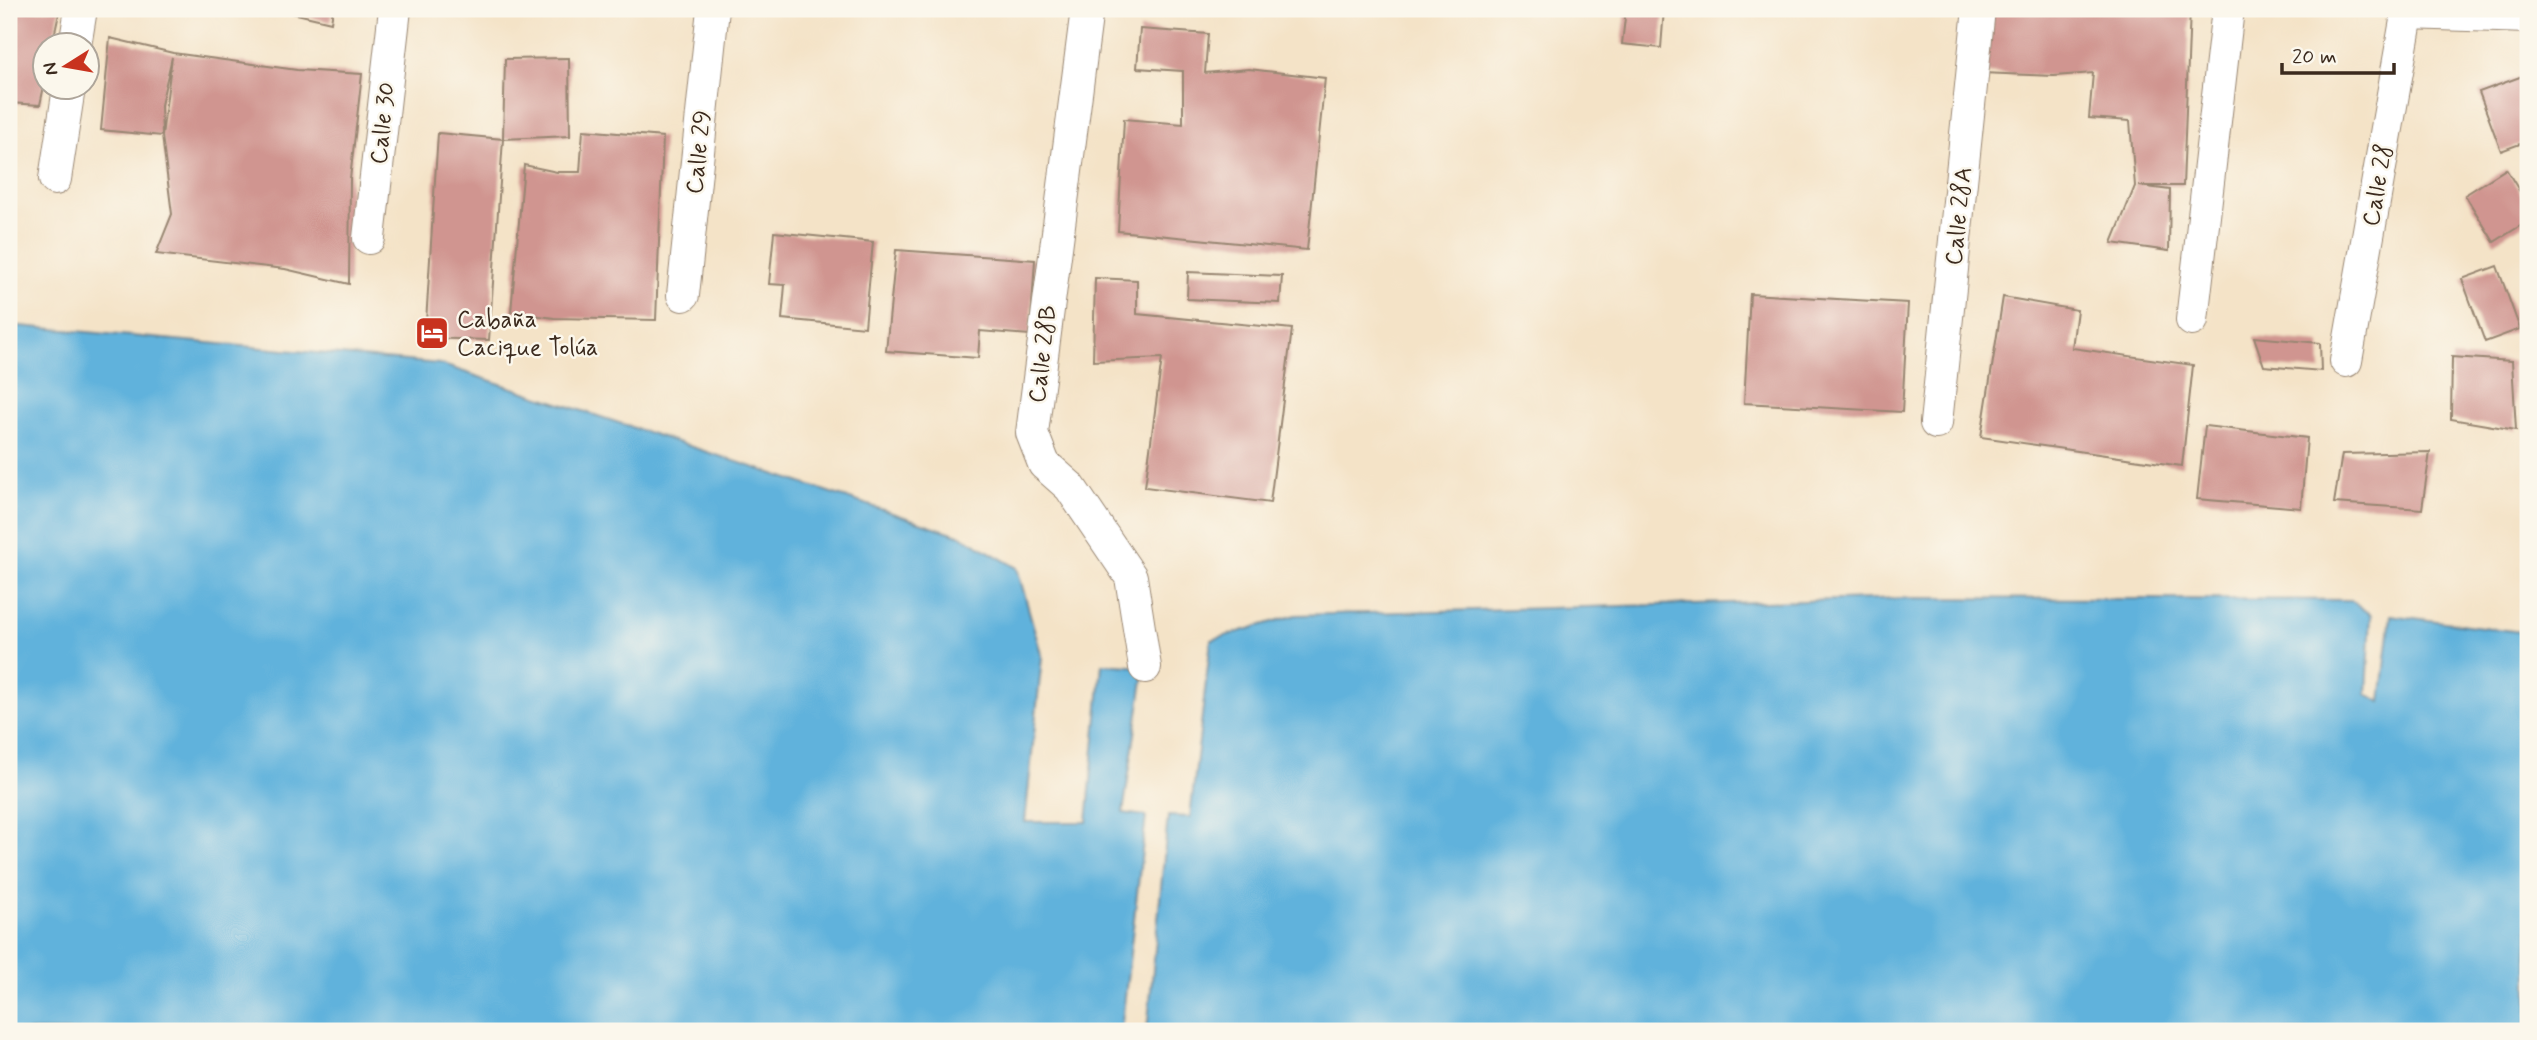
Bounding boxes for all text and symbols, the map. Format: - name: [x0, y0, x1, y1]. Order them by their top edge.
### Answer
- north arrow: [32, 32, 102, 102]
- scale bar: [2282, 32, 2394, 76]
- text: 20 m: [2292, 43, 2337, 71]
- text: N: [37, 60, 64, 78]
- street label: Calle 30: [364, 80, 403, 166]
- street label: Calle 29: [680, 109, 719, 196]
- street label: Calle 28: [2356, 142, 2401, 229]
- street label: Calle 28A: [1939, 165, 1980, 267]
- street label: Calle 28B: [1022, 304, 1065, 405]
- place label: Cabaña Cacique Tolúa: [457, 305, 598, 364]
- hotel icon: Cabaña Cacique Tolúa: [413, 314, 451, 352]

